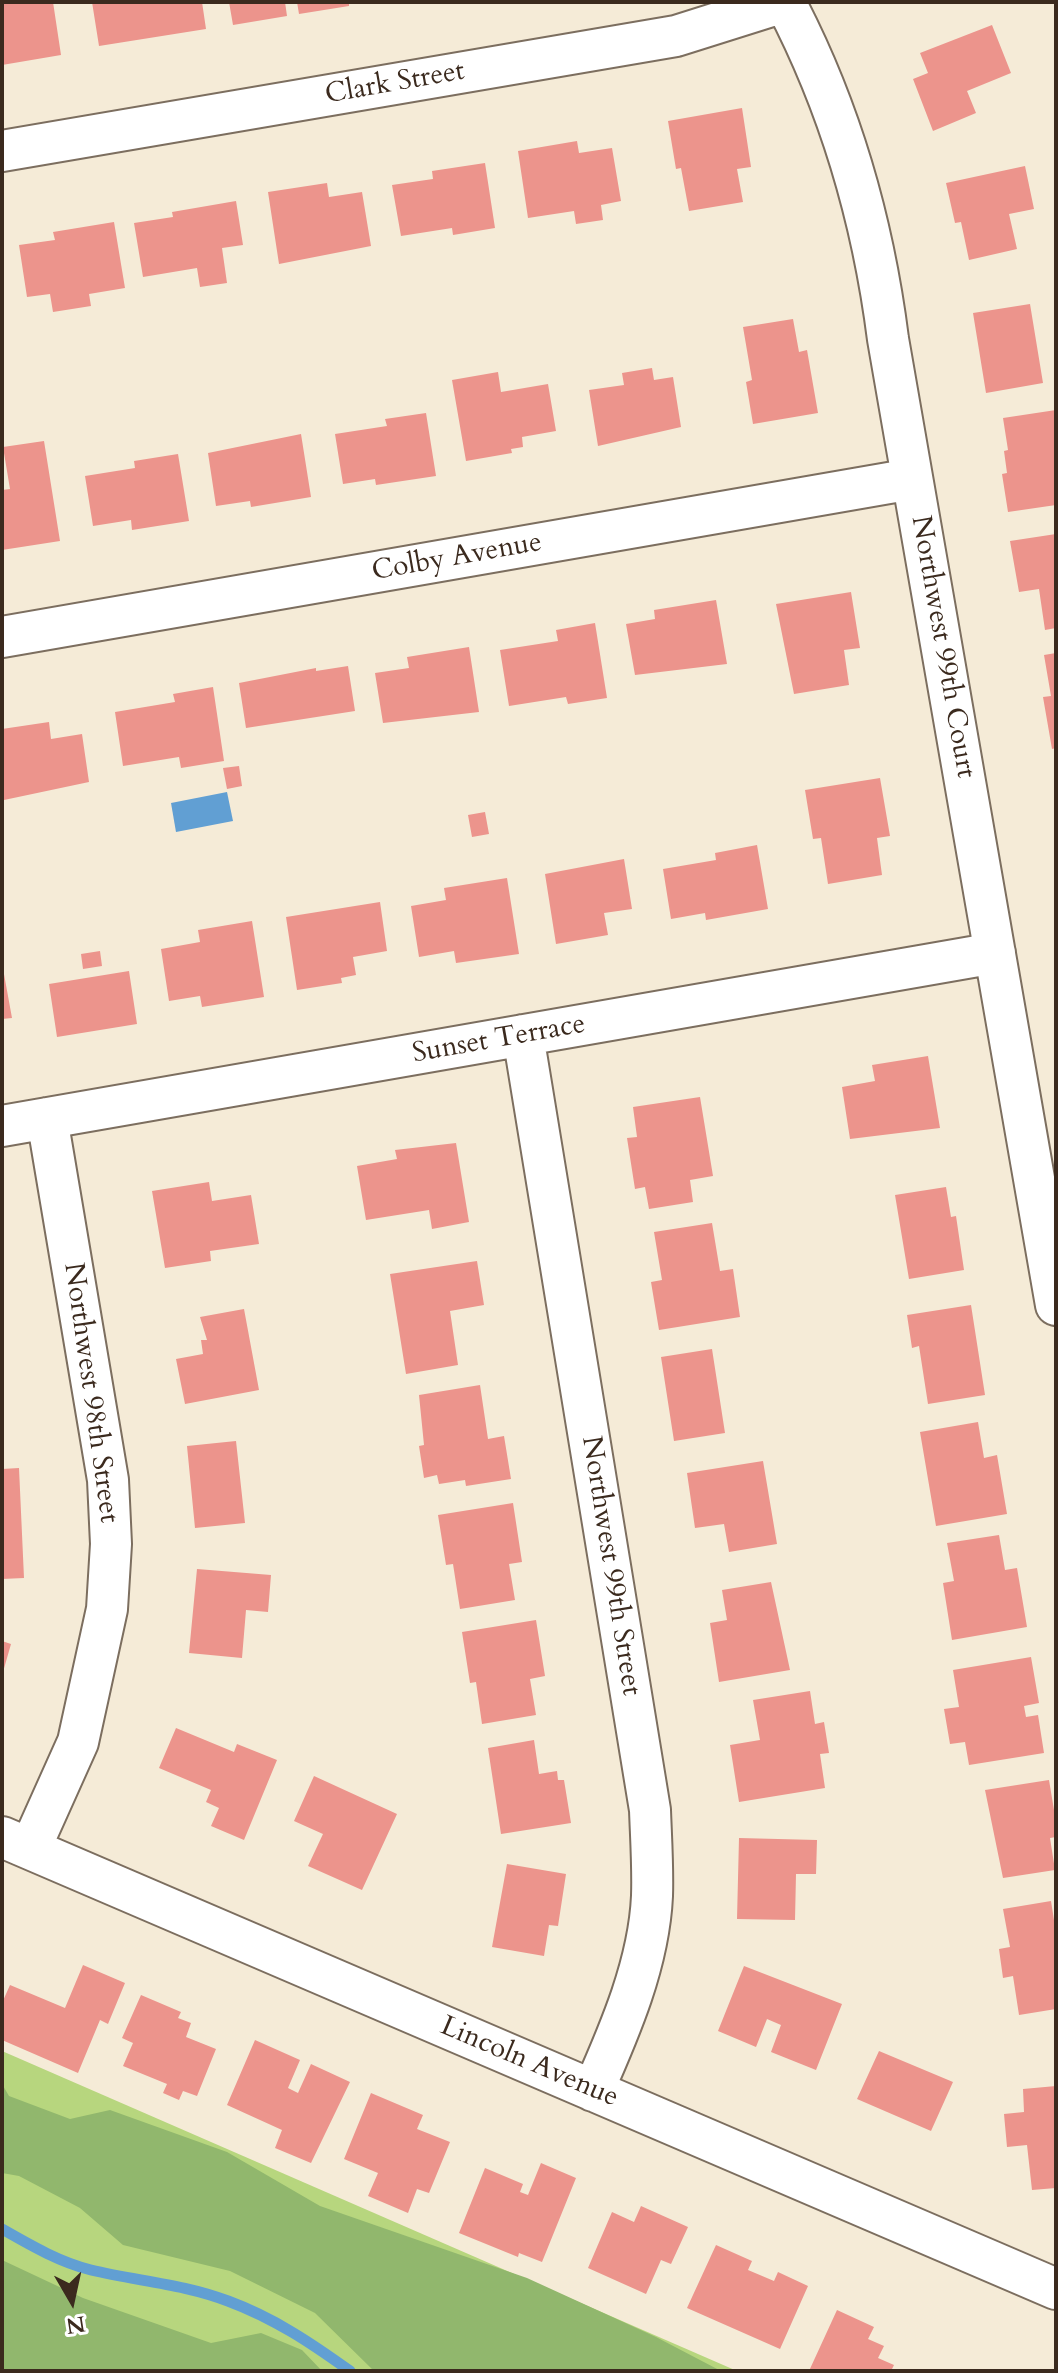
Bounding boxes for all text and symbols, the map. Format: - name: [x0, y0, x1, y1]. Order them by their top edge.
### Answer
- street label: Clark Street: [323, 55, 467, 113]
- street label: Northwest 99th Court: [902, 513, 982, 781]
- street label: Colby Avenue: [369, 527, 545, 589]
- street label: Sunset Terrace: [410, 1008, 588, 1072]
- street label: Northwest 98th Street: [55, 1261, 125, 1525]
- street label: Northwest 99th Street: [573, 1434, 647, 1698]
- street label: Lincoln Avenue: [435, 2010, 623, 2116]
- north arrow: [32, 2261, 112, 2341]
- text: N: [64, 2308, 88, 2341]

